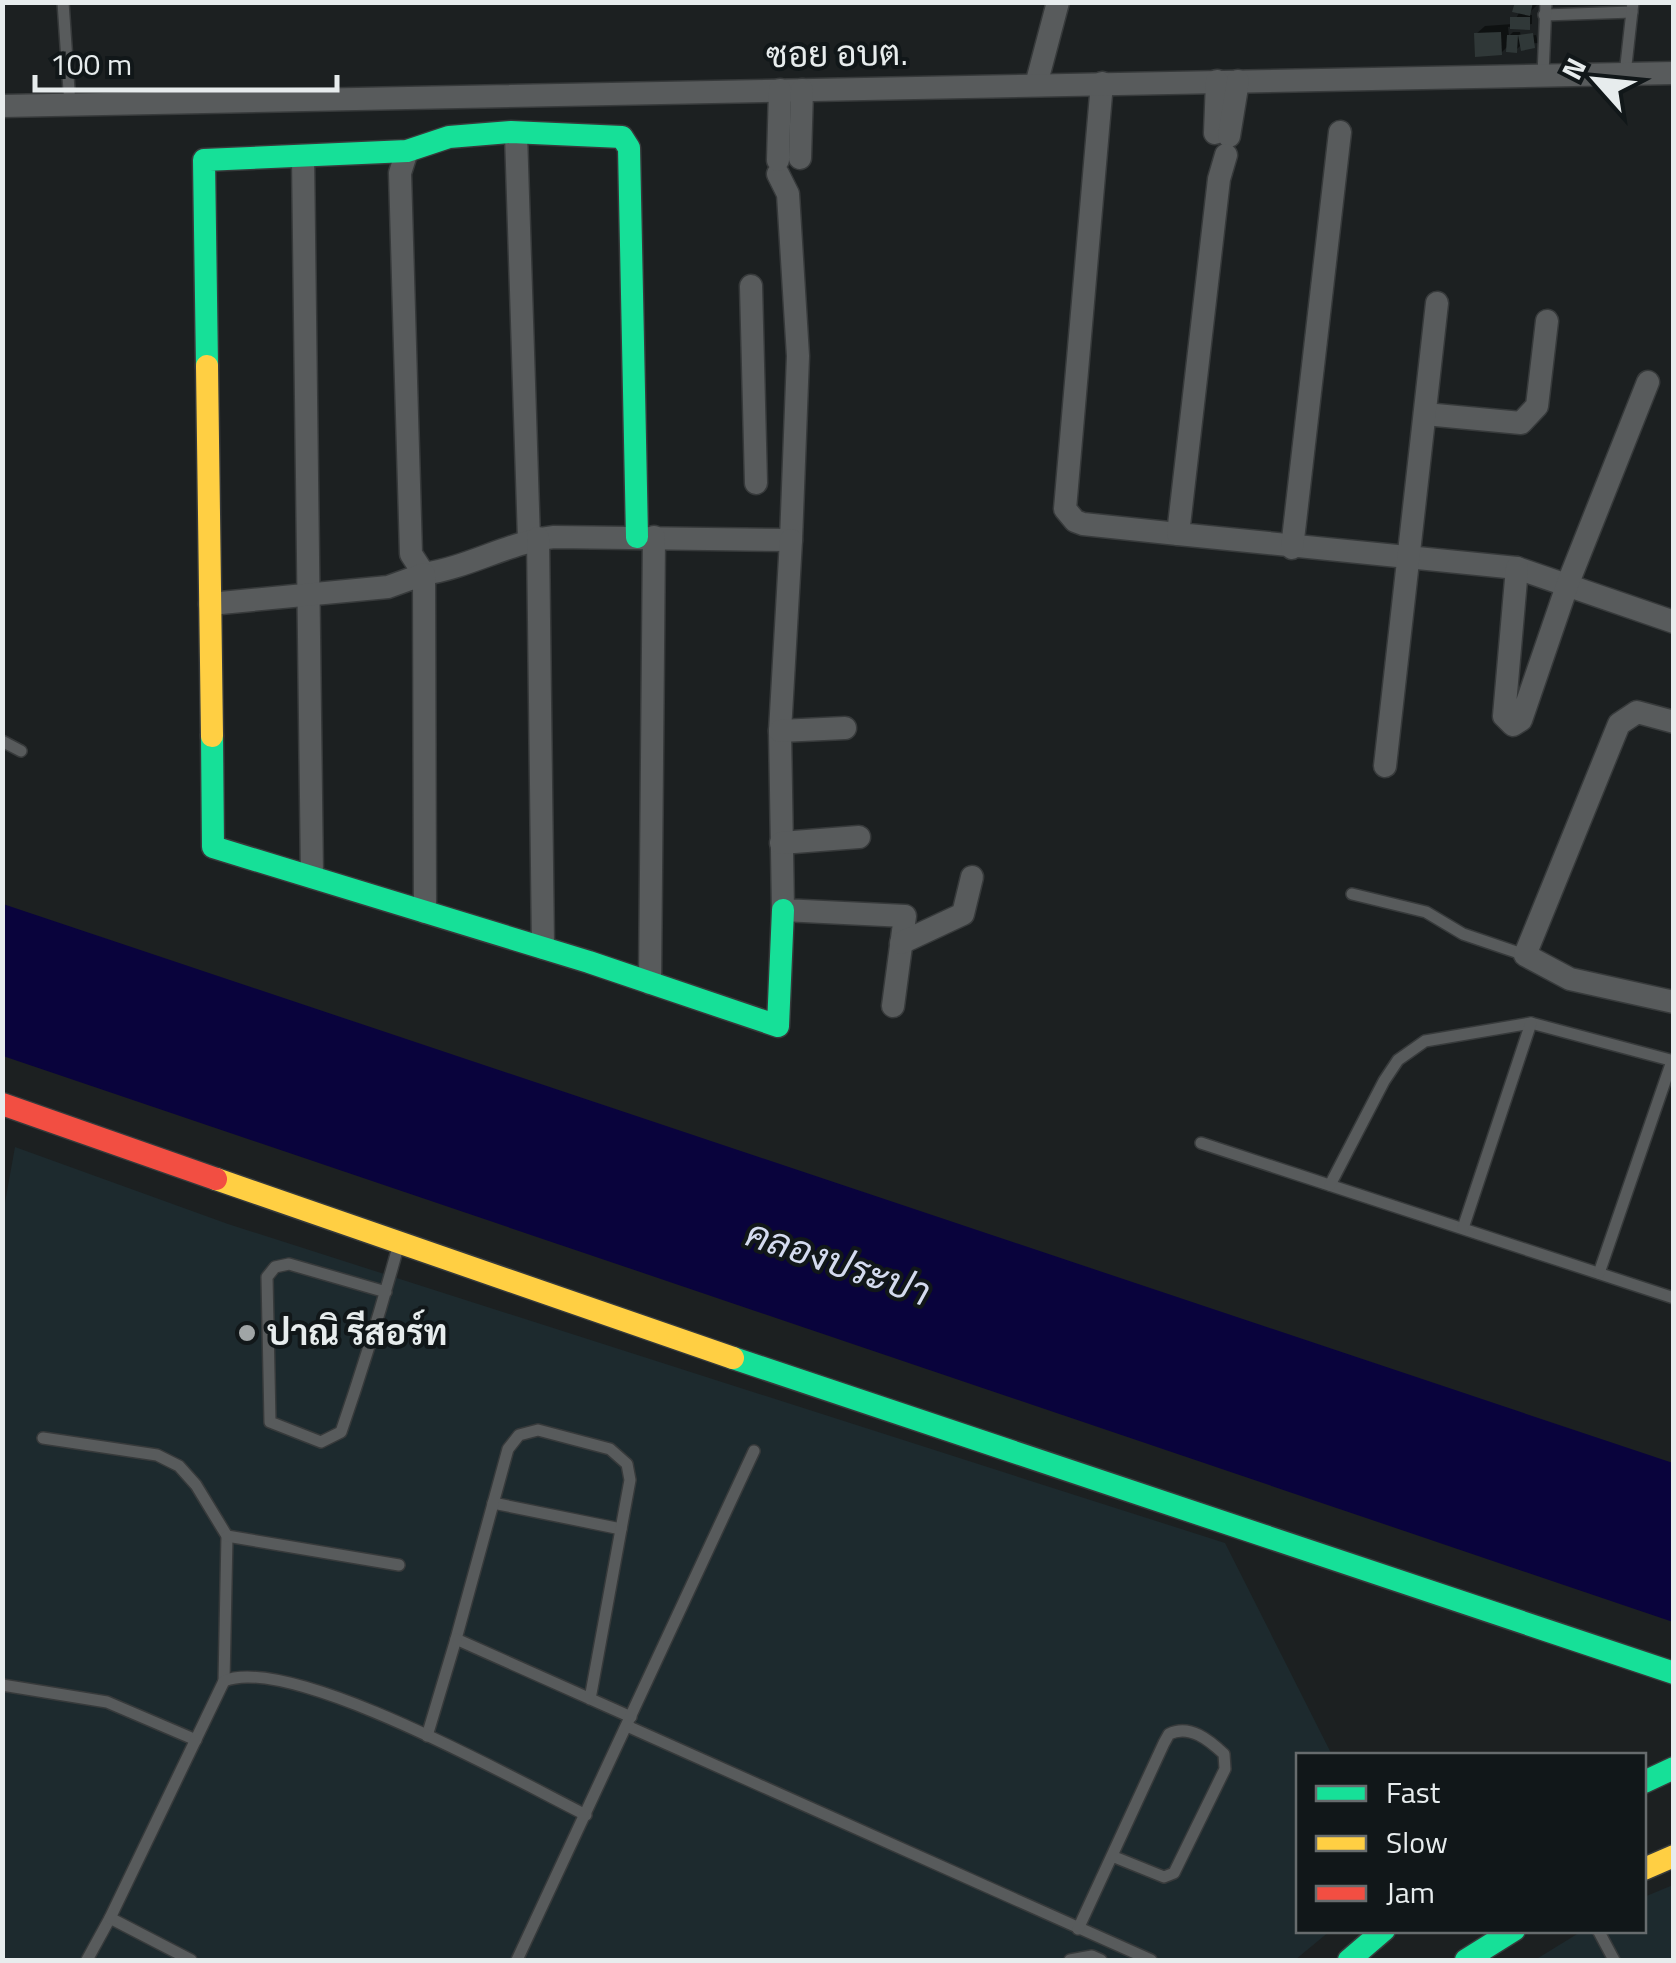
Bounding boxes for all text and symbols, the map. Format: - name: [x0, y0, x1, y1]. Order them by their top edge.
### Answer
- street label: ซอย อบต.: [766, 25, 908, 81]
- scale bar: [35, 30, 338, 92]
- north arrow: [1546, 30, 1646, 130]
- text: 100 m: [50, 41, 132, 87]
- text: N: [1550, 50, 1597, 87]
- water label: คลองประปา: [738, 1203, 938, 1321]
- place label: ปาณิ รีสอร์ท: [267, 1305, 448, 1359]
- marker: ปาณิ รีสอร์ท: [236, 1322, 258, 1344]
- legend: [1296, 1753, 1646, 1933]
- text: Fast: [1386, 1769, 1441, 1815]
- text: Slow: [1386, 1819, 1448, 1865]
- text: Jam: [1386, 1869, 1435, 1915]

